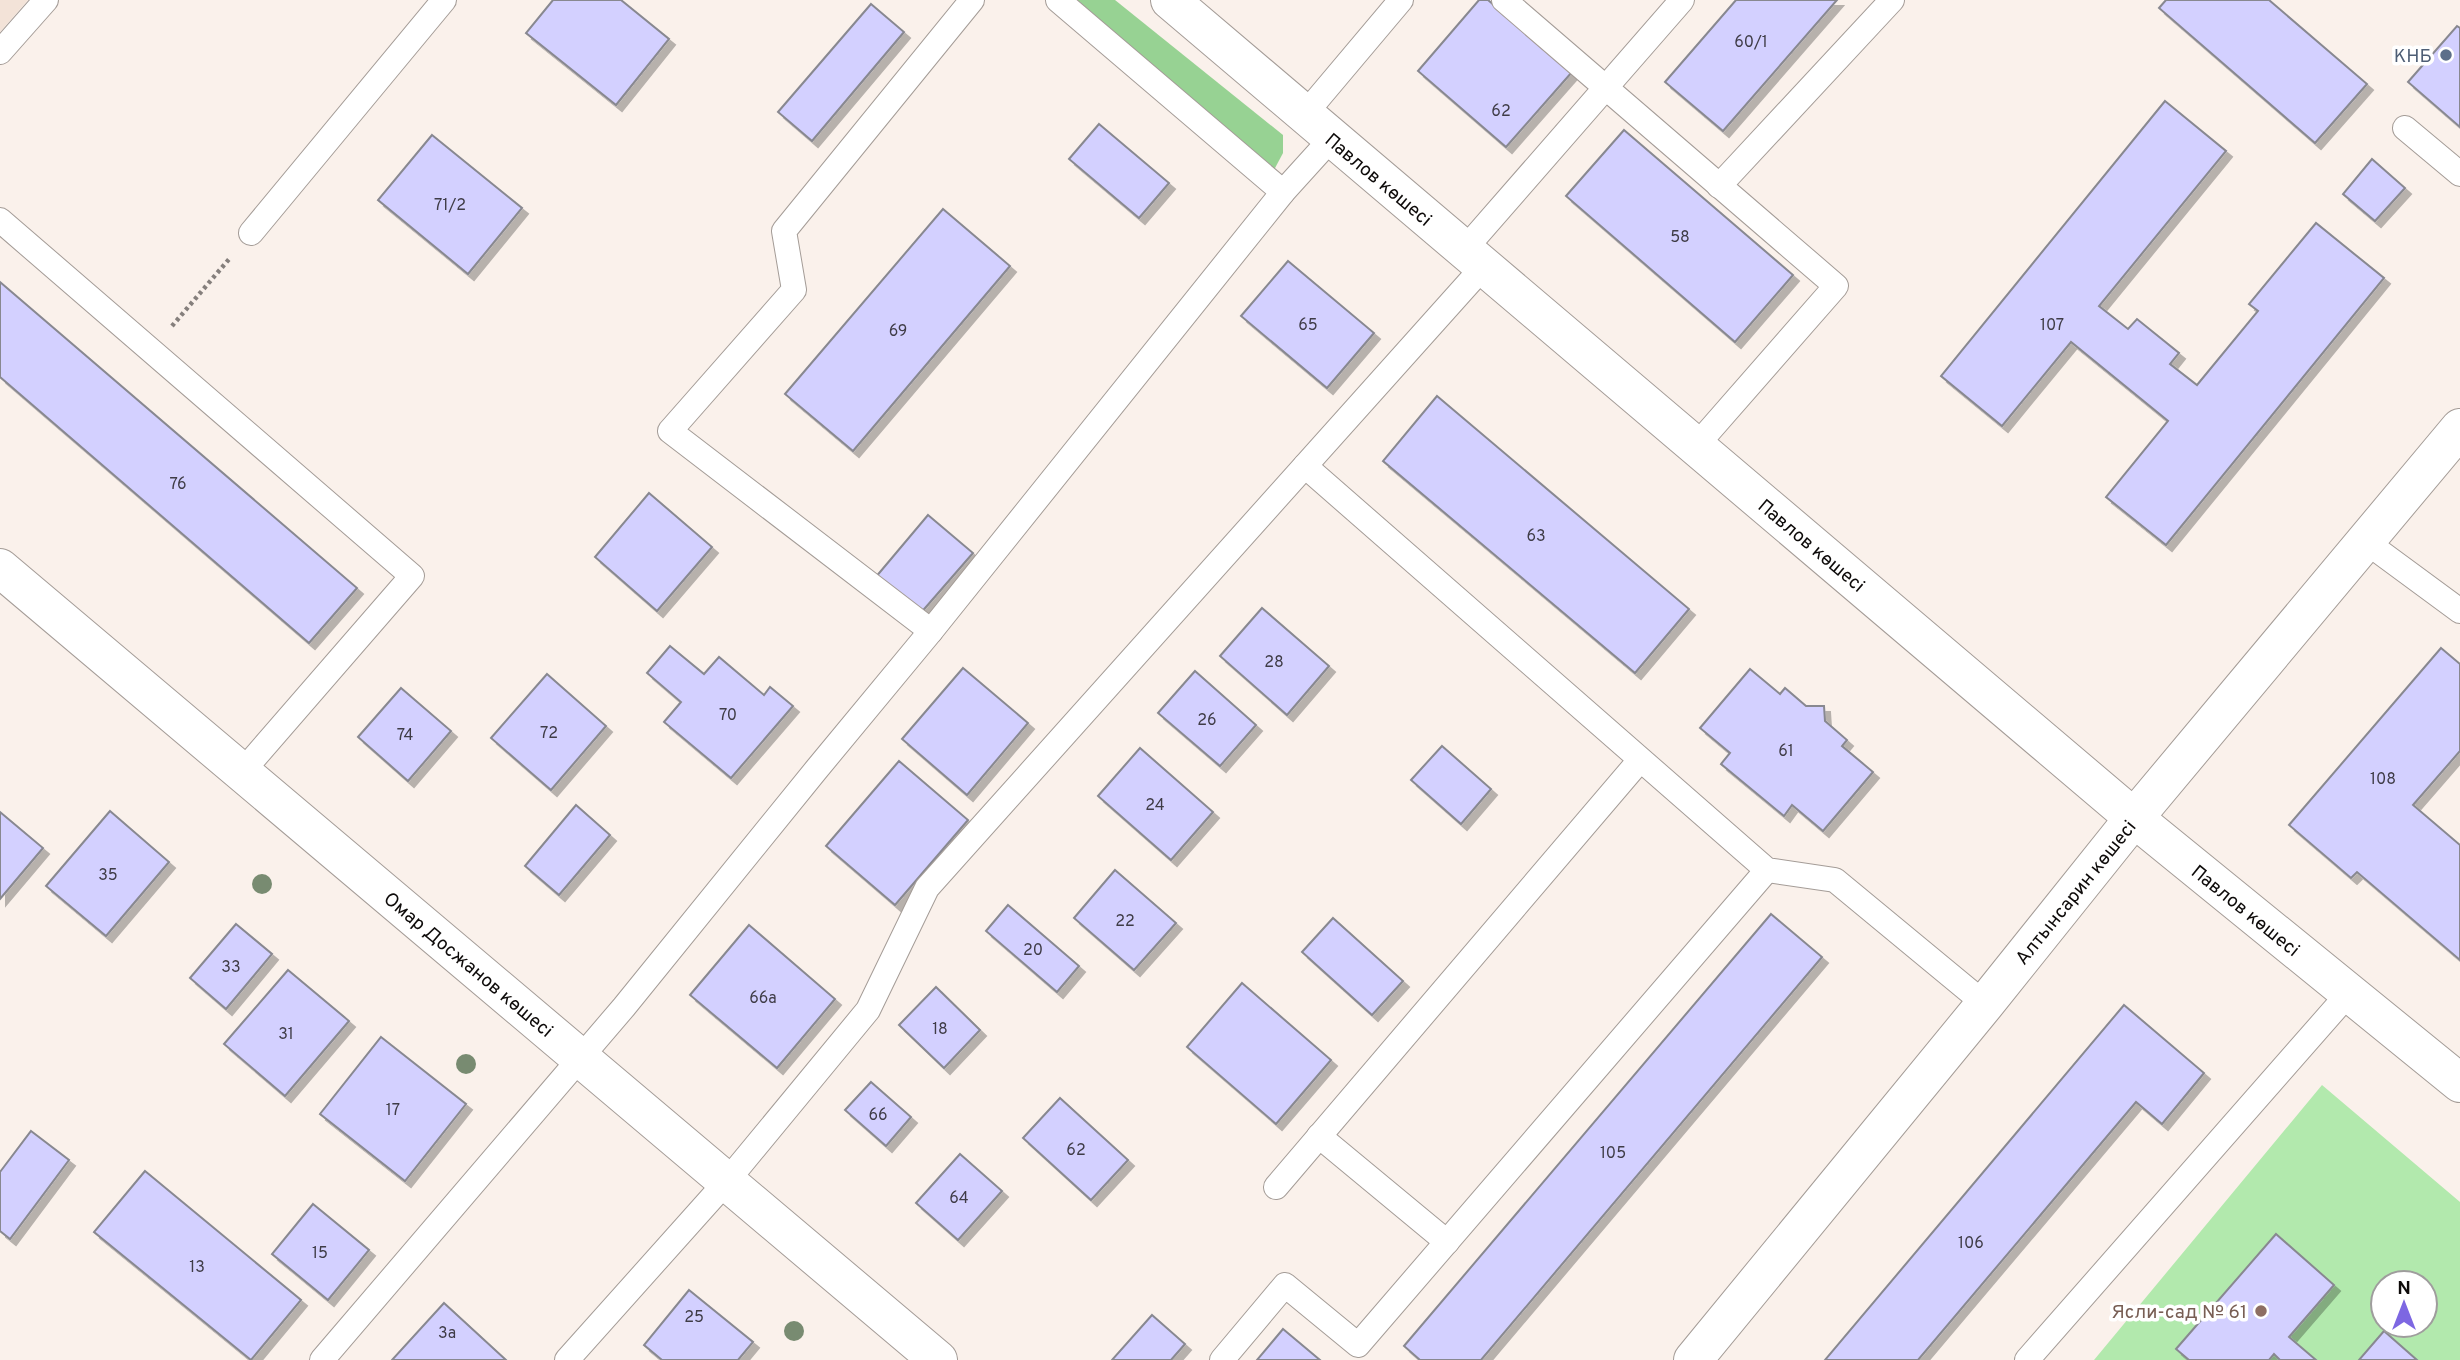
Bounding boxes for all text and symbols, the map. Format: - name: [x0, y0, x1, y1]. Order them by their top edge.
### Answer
- house number: 60/1: [1734, 33, 1768, 53]
- place label: КНБ: [2394, 45, 2432, 69]
- marker: КНБ: [2438, 47, 2454, 63]
- house number: 62: [1491, 102, 1511, 122]
- street label: Павлов көшесі: [1319, 129, 1436, 232]
- house number: 71/2: [434, 196, 466, 216]
- house number: 58: [1670, 228, 1690, 248]
- house number: 65: [1298, 316, 1318, 336]
- house number: 107: [2040, 316, 2064, 336]
- house number: 69: [889, 322, 907, 342]
- house number: 76: [169, 475, 187, 495]
- street label: Павлов көшесі: [1752, 495, 1869, 598]
- house number: 63: [1526, 527, 1546, 547]
- house number: 28: [1264, 653, 1284, 673]
- house number: 70: [719, 706, 737, 726]
- house number: 26: [1197, 711, 1217, 731]
- house number: 72: [540, 724, 558, 744]
- house number: 74: [397, 726, 413, 746]
- house number: 61: [1778, 742, 1794, 762]
- house number: 108: [2370, 770, 2396, 790]
- house number: 24: [1145, 796, 1165, 816]
- street label: Алтынсарин көшесі: [2011, 816, 2142, 970]
- street label: Павлов көшесі: [2186, 860, 2304, 963]
- house number: 35: [98, 866, 118, 886]
- street label: Омар Досжанов көшесі: [378, 888, 557, 1043]
- house number: 22: [1115, 912, 1135, 932]
- house number: 20: [1023, 941, 1043, 961]
- house number: 33: [221, 958, 241, 978]
- house number: 66а: [749, 989, 777, 1009]
- house number: 18: [932, 1020, 948, 1040]
- house number: 31: [278, 1025, 294, 1045]
- house number: 17: [386, 1101, 400, 1121]
- house number: 66: [868, 1106, 888, 1126]
- house number: 62: [1066, 1141, 1086, 1161]
- house number: 105: [1600, 1144, 1626, 1164]
- house number: 64: [949, 1189, 969, 1209]
- house number: 106: [1958, 1234, 1984, 1254]
- house number: 15: [312, 1244, 328, 1264]
- house number: 13: [189, 1258, 205, 1278]
- north arrow: [2369, 1269, 2439, 1339]
- text: N: [2397, 1277, 2411, 1301]
- place label: Ясли-сад № 61: [2111, 1301, 2247, 1325]
- marker: Ясли-сад № 61: [2253, 1303, 2269, 1319]
- house number: 25: [684, 1308, 704, 1328]
- house number: 3а: [438, 1324, 456, 1344]

